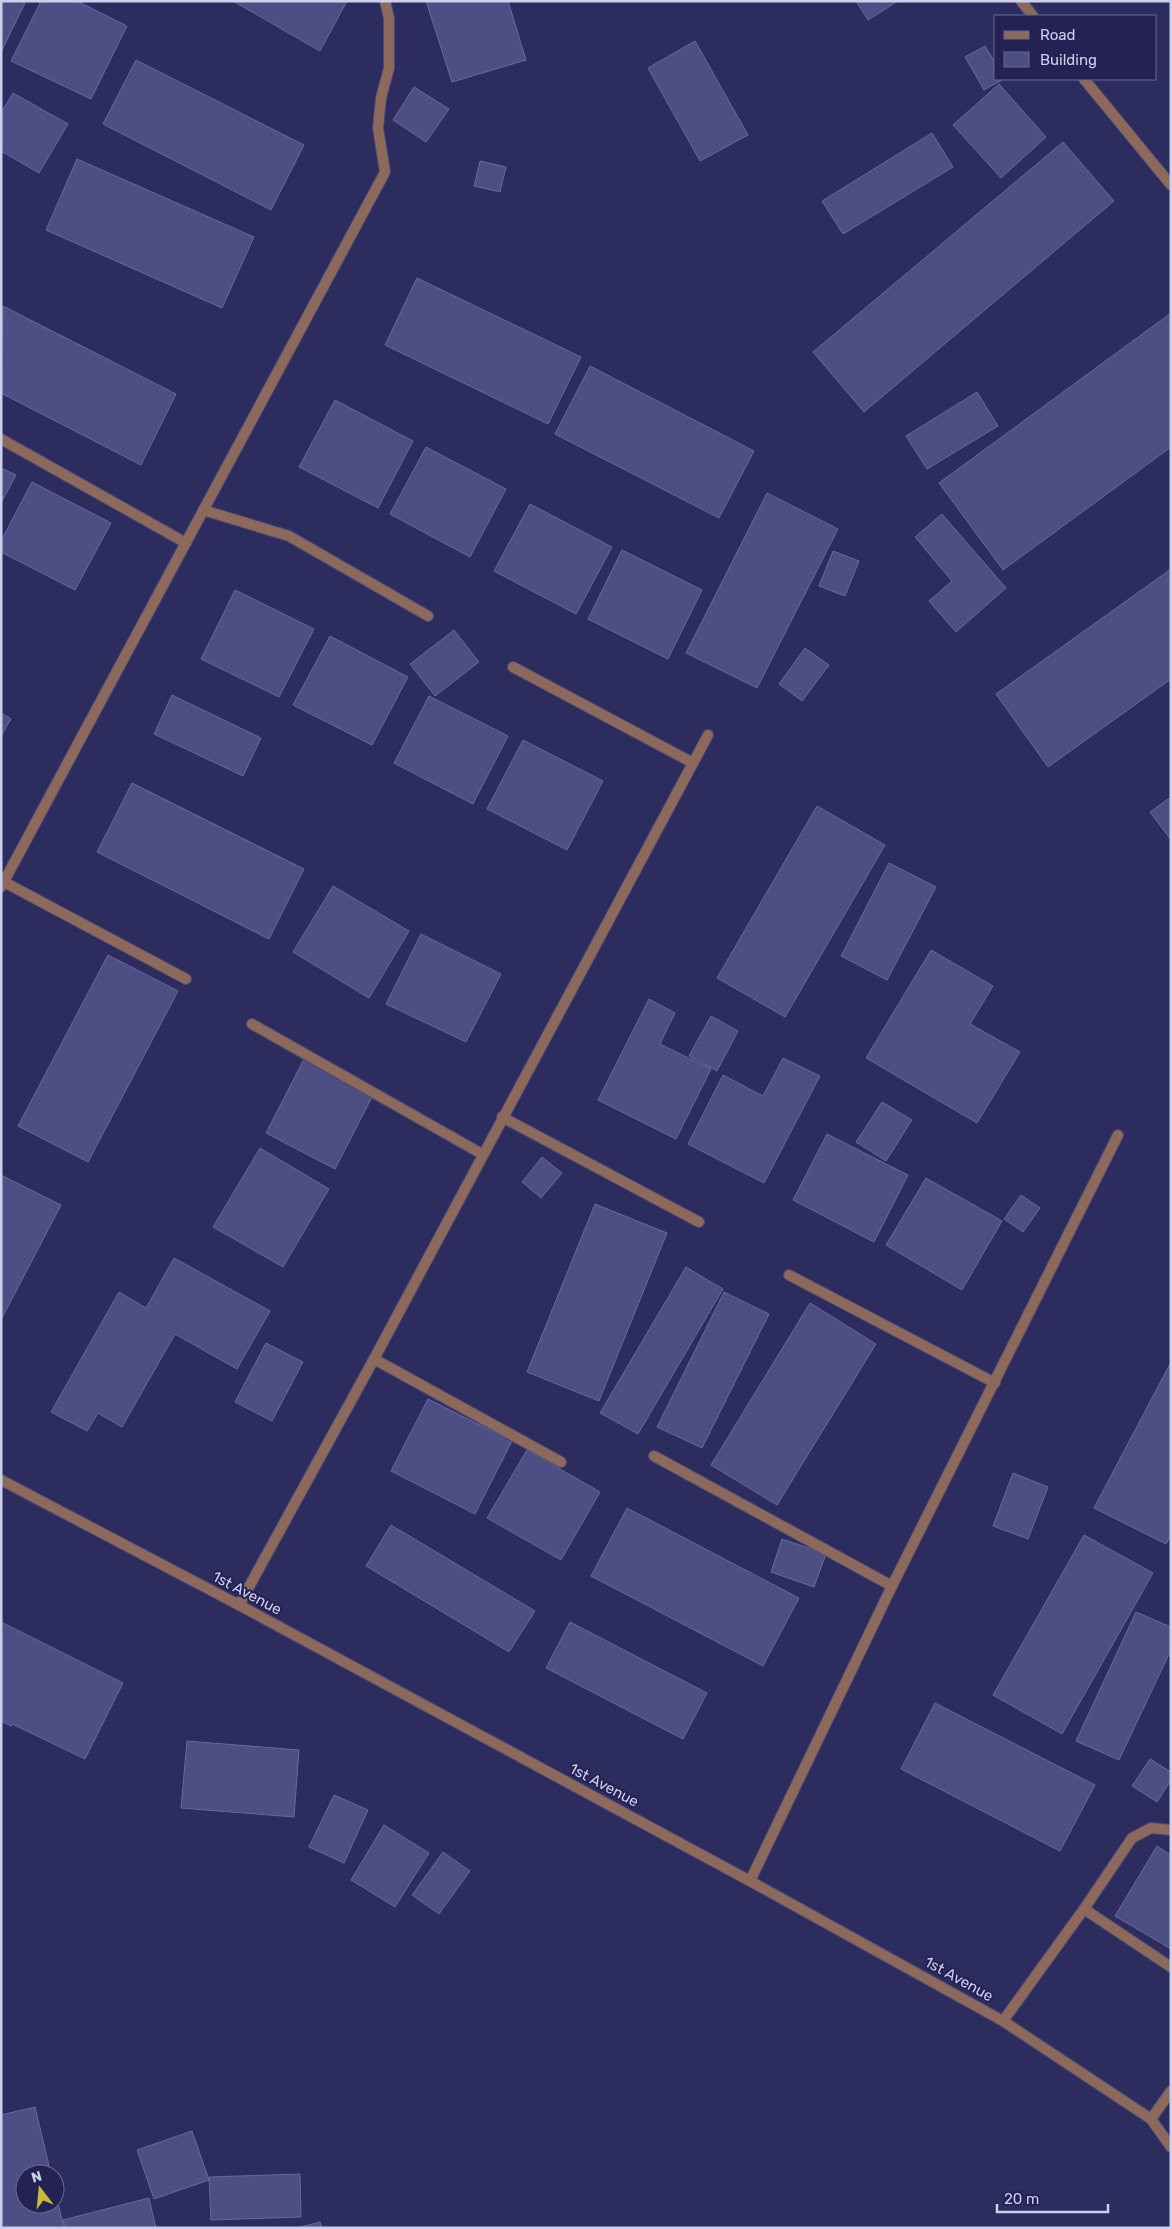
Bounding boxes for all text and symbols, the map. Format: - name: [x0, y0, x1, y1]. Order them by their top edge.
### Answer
- legend: [994, 15, 1157, 80]
- text: Road: [1040, 26, 1076, 44]
- text: Building: [1040, 51, 1097, 69]
- street label: 1st Avenue: [209, 1567, 285, 1619]
- street label: 1st Avenue: [566, 1759, 642, 1811]
- street label: 1st Avenue: [922, 1953, 996, 2005]
- north arrow: [15, 2164, 65, 2214]
- text: N: [29, 2167, 44, 2187]
- scale bar: [997, 2182, 1108, 2214]
- text: 20 m: [1004, 2190, 1039, 2208]

